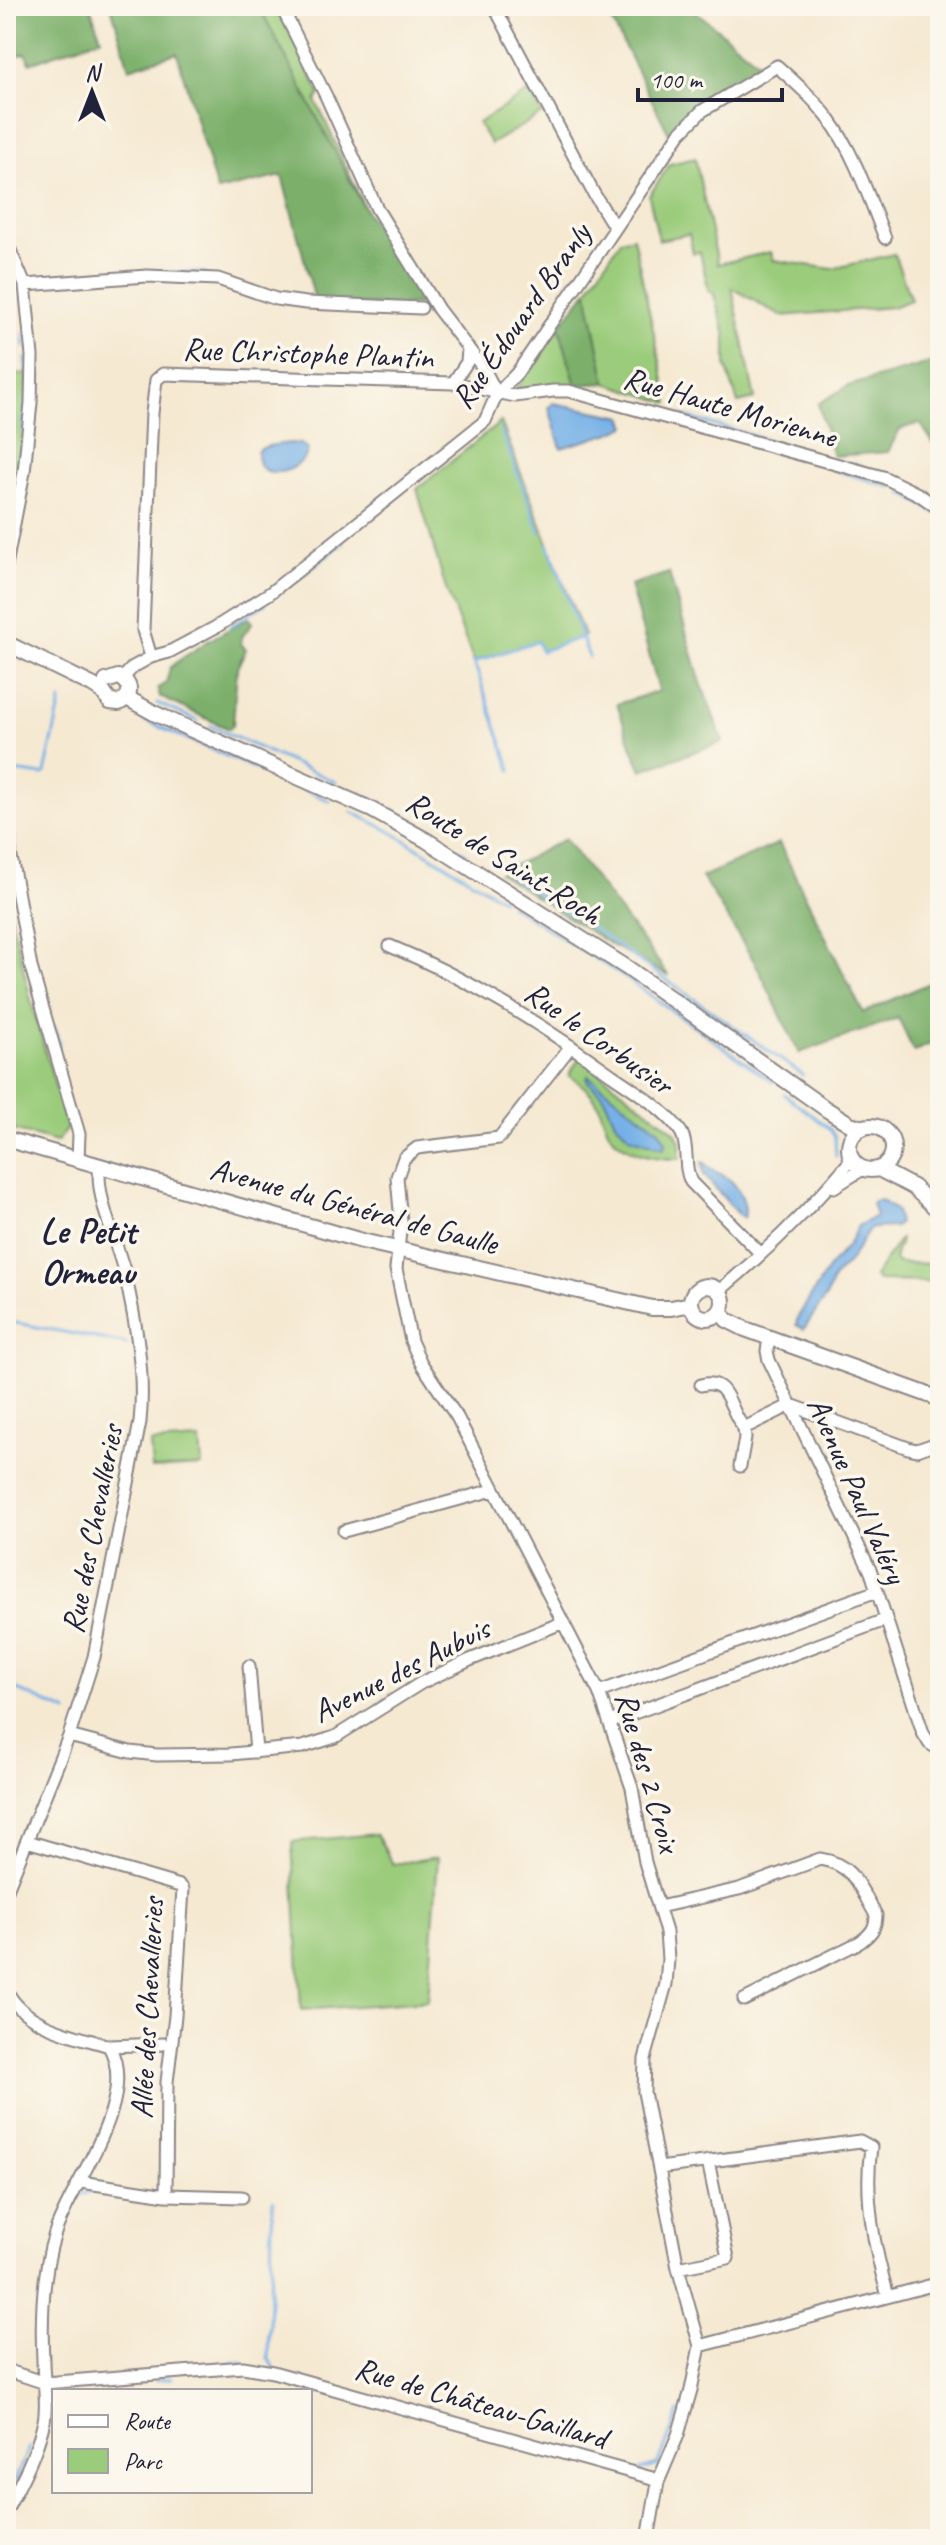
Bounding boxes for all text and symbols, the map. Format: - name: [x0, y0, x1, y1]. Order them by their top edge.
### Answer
- north arrow: [52, 52, 132, 132]
- scale bar: [638, 52, 782, 102]
- text: N: [85, 59, 102, 87]
- text: 100 m: [650, 65, 704, 95]
- street label: Rue Édouard Branly: [442, 213, 602, 417]
- street label: Rue Christophe Plantin: [182, 328, 436, 378]
- street label: Rue Haute Morienne: [619, 357, 844, 458]
- street label: Route de Saint-Roch: [398, 781, 611, 935]
- street label: Rue le Corbusier: [517, 972, 683, 1106]
- street label: Avenue du Général de Gaulle: [206, 1148, 505, 1265]
- district label: Le Petit Ormeau: [40, 1208, 140, 1295]
- street label: Avenue Paul Valéry: [798, 1390, 917, 1591]
- street label: Rue des Chevalleries: [52, 1419, 133, 1637]
- street label: Avenue des Aubuis: [305, 1606, 499, 1732]
- street label: Rue des 2 Croix: [606, 1687, 691, 1860]
- street label: Allée des Chevalleries: [121, 1894, 173, 2120]
- street label: Rue de Château-Gaillard: [350, 2347, 616, 2460]
- legend: [52, 2389, 312, 2493]
- text: Route: [124, 2406, 172, 2436]
- text: Parc: [124, 2446, 163, 2476]

